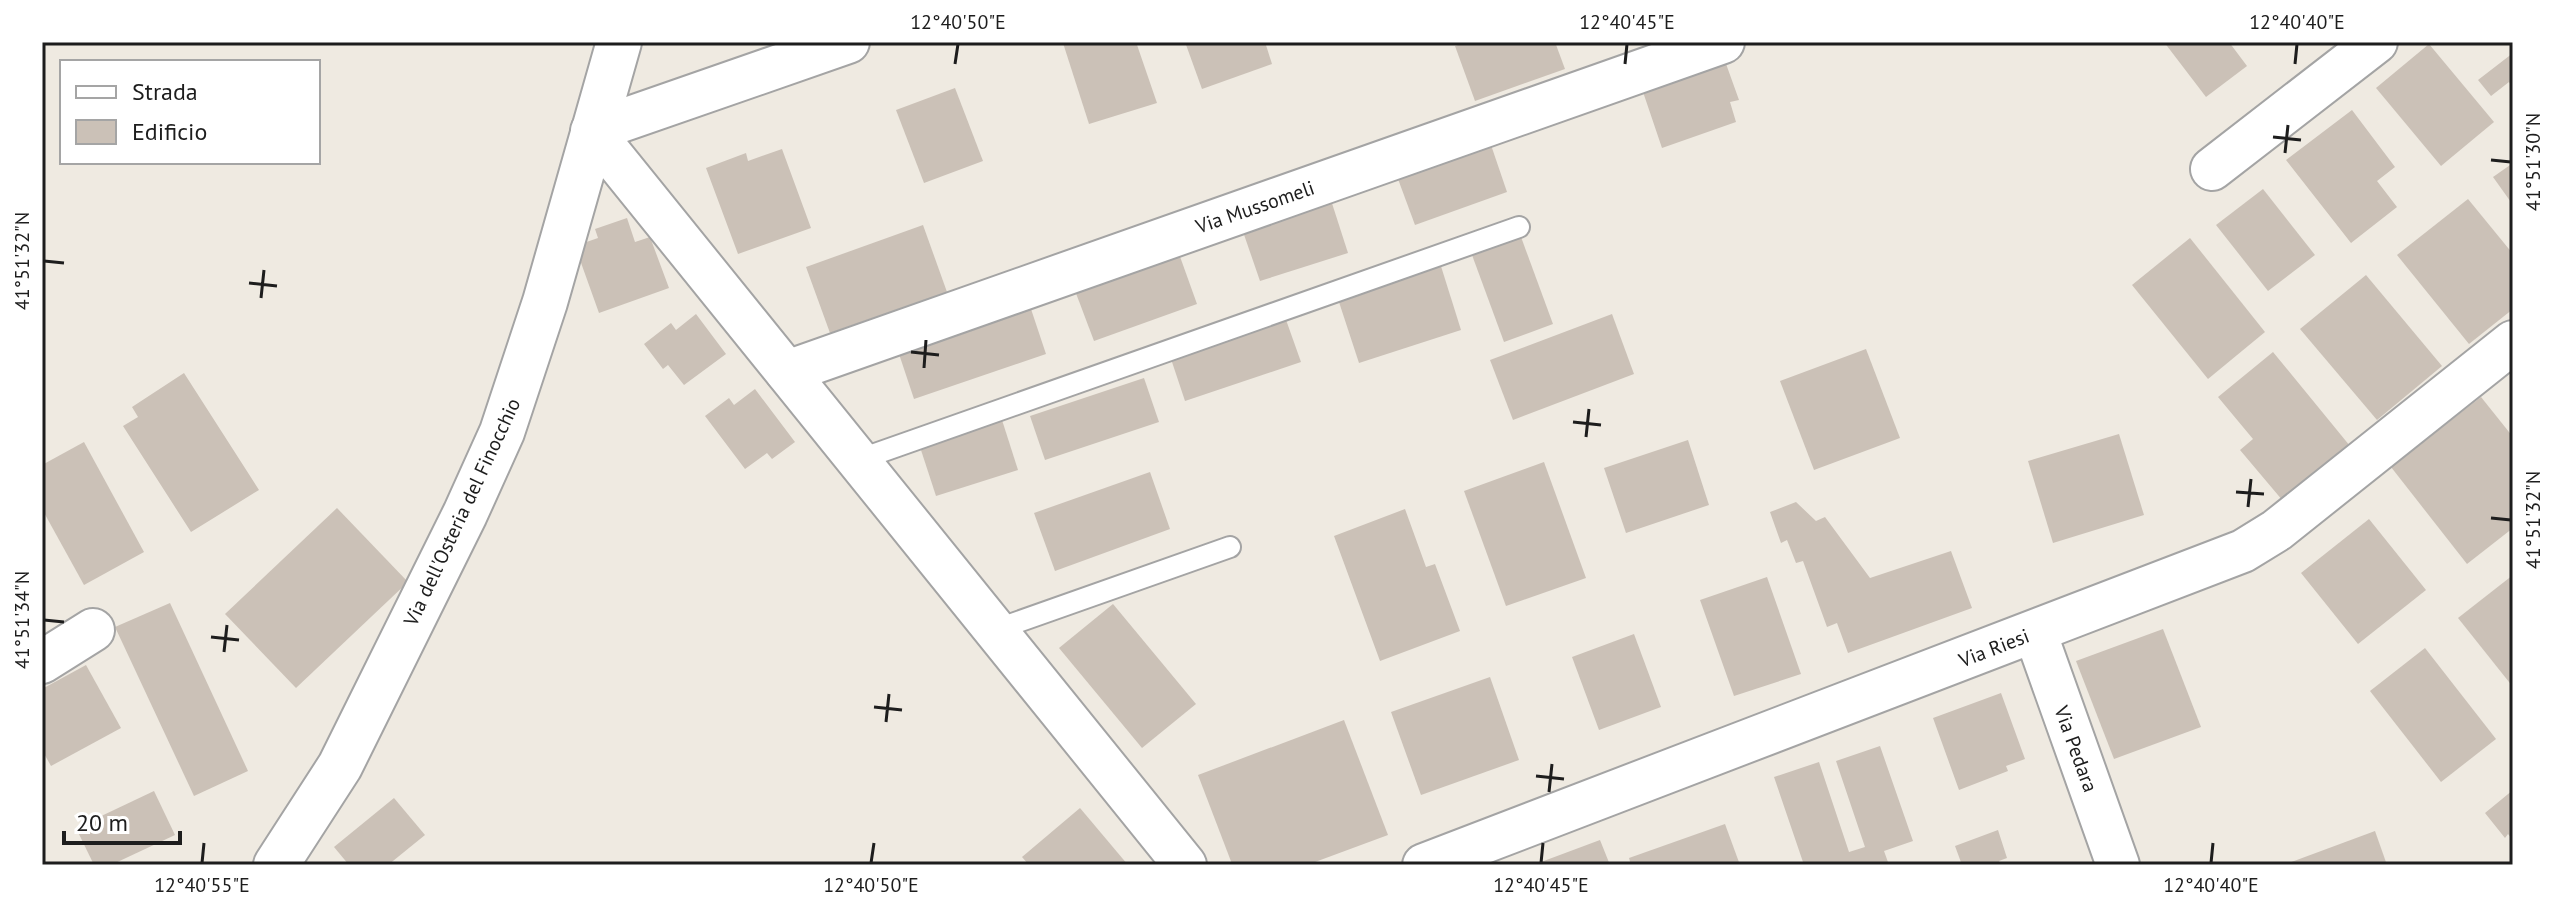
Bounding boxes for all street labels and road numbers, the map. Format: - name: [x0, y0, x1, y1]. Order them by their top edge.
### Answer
- street label: Via Mussomeli: [1191, 175, 1318, 240]
- street label: Via dell'Osteria del Finocchio: [397, 394, 526, 631]
- street label: Via Riesi: [1954, 623, 2033, 674]
- street label: Via Pedara: [2048, 701, 2104, 796]

